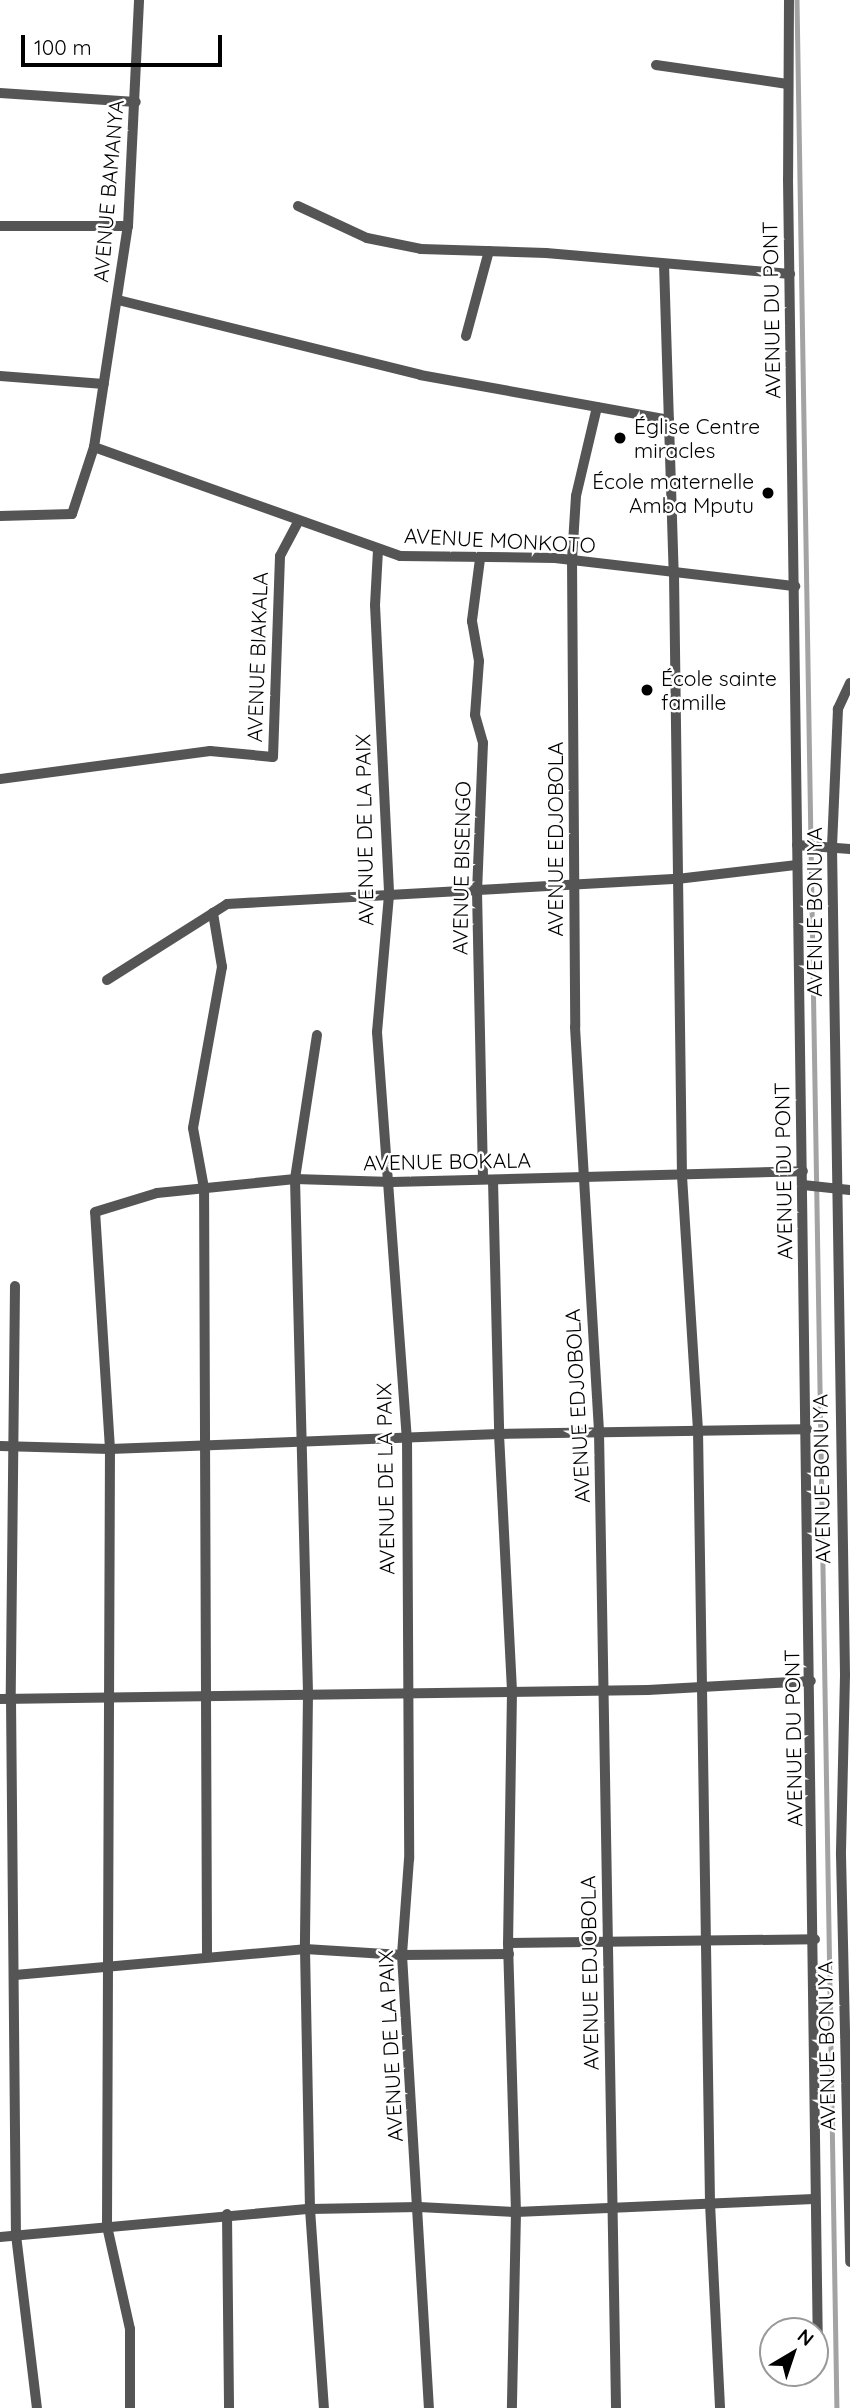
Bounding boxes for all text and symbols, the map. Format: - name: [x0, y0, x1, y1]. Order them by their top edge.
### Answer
- scale bar: [24, 21, 226, 65]
- text: 100 m: [34, 34, 92, 60]
- street label: AVENUE BAMANYA: [87, 99, 129, 283]
- street label: AVENUE DU PONT: [757, 221, 785, 399]
- place label: Église Centre miracles: [634, 413, 760, 463]
- marker: Église Centre miracles: [612, 430, 628, 446]
- place label: École maternelle Amba Mputu: [592, 468, 754, 518]
- marker: École maternelle Amba Mputu: [760, 485, 776, 501]
- street label: AVENUE MONKOTO: [404, 522, 596, 558]
- street label: AVENUE BIAKALA: [241, 571, 273, 743]
- place label: École sainte famille: [661, 665, 777, 715]
- marker: École sainte famille: [639, 682, 655, 698]
- street label: AVENUE DE LA PAIX: [350, 734, 378, 926]
- street label: AVENUE EDJOBOLA: [542, 742, 568, 936]
- street label: AVENUE BISENGO: [447, 781, 475, 955]
- street label: AVENUE BONUYA: [801, 827, 827, 997]
- street label: AVENUE DU PONT: [769, 1082, 797, 1260]
- street label: AVENUE BOKALA: [363, 1147, 531, 1175]
- street label: AVENUE EDJOBOLA: [559, 1308, 595, 1504]
- street label: AVENUE DE LA PAIX: [371, 1383, 399, 1575]
- street label: AVENUE BONUYA: [807, 1394, 835, 1564]
- street label: AVENUE DU PONT: [779, 1649, 807, 1827]
- street label: AVENUE EDJOBOLA: [575, 1875, 603, 2071]
- street label: AVENUE DE LA PAIX: [372, 1949, 408, 2143]
- street label: AVENUE BONUYA: [812, 1961, 840, 2131]
- north arrow: [759, 2317, 829, 2387]
- text: N: [793, 2324, 819, 2351]

